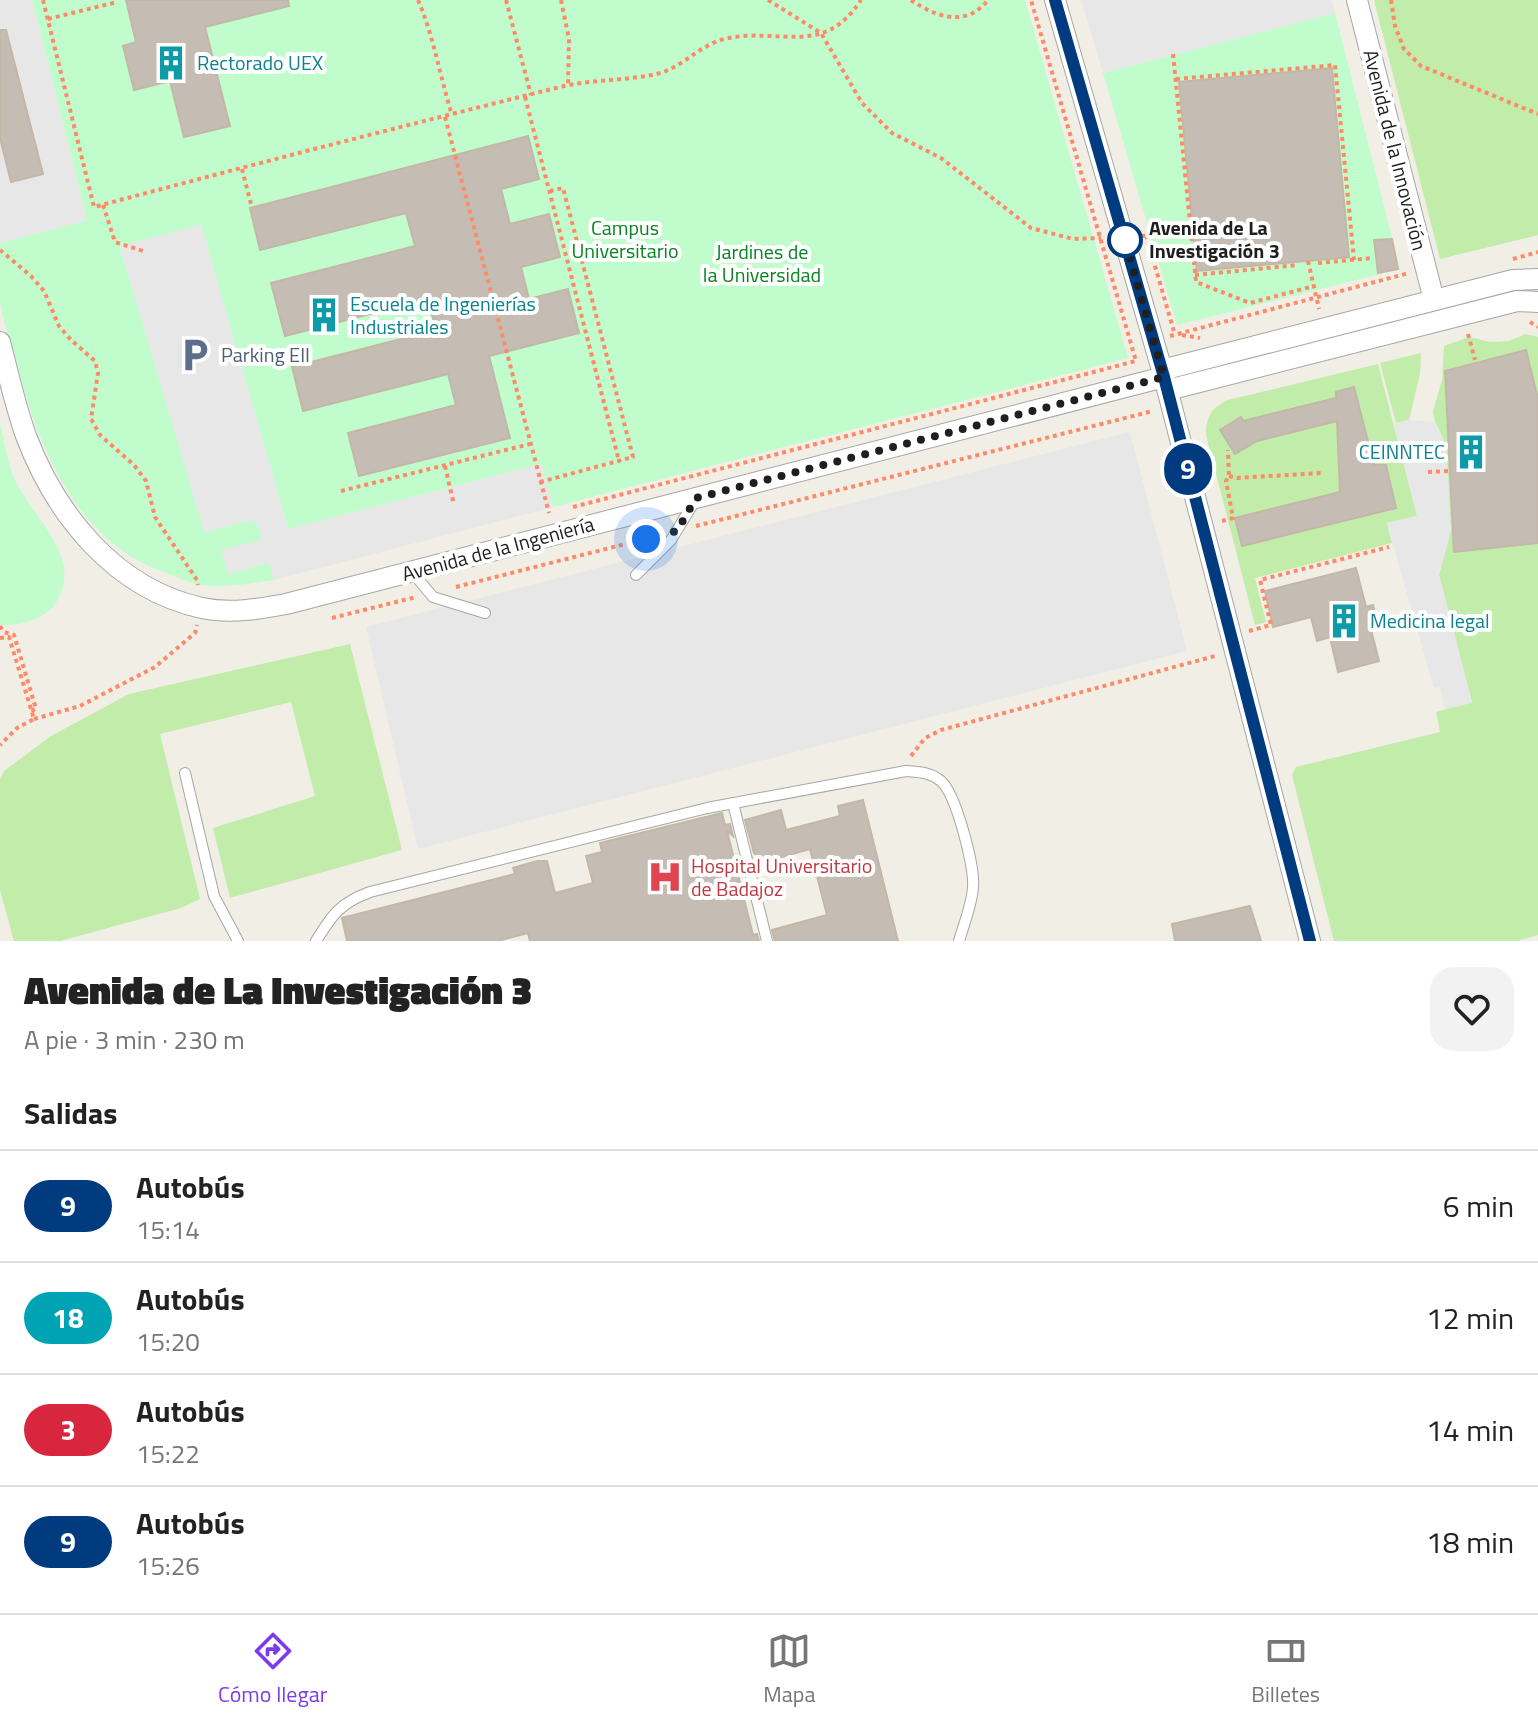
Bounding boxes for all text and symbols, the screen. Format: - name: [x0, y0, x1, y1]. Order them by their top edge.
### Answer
- building icon: Rectorado UEX: [152, 44, 190, 82]
- street label: Avenida de la Innovación: [1356, 46, 1435, 254]
- place label: Rectorado UEX: [197, 47, 323, 78]
- park label: Campus Universitario: [571, 212, 679, 266]
- place label: Avenida de La Investigación 3: [1149, 212, 1280, 266]
- marker: Avenida de La Investigación 3: [1108, 223, 1142, 257]
- park label: Jardines de la Universidad: [703, 236, 821, 290]
- place label: Escuela de Ingenierías Industriales: [350, 288, 536, 342]
- building icon: Escuela de Ingenierías Industriales: [305, 296, 343, 334]
- parking icon: Parking EII: [176, 336, 214, 374]
- place label: Parking EII: [221, 339, 310, 370]
- building icon: CEINNTEC: [1452, 433, 1490, 471]
- place label: CEINNTEC: [1359, 436, 1445, 467]
- line badge: 9: [1162, 443, 1214, 495]
- text: 9: [1180, 447, 1196, 490]
- street label: Avenida de la Ingeniería: [398, 508, 597, 589]
- your location: [626, 519, 666, 559]
- building icon: Medicina legal: [1325, 602, 1363, 640]
- place label: Medicina legal: [1370, 605, 1490, 636]
- place label: Hospital Universitario de Badajoz: [691, 850, 872, 904]
- hospital icon: Hospital Universitario de Badajoz: [646, 858, 684, 896]
- text: Avenida de La Investigación 3: [24, 961, 532, 1019]
- button: heart: [1430, 967, 1514, 1051]
- text: A pie · 3 min · 230 m: [24, 1020, 245, 1059]
- text: Salidas: [24, 1090, 117, 1136]
- text: Autobús: [136, 1164, 245, 1210]
- text: 6 min: [1443, 1183, 1514, 1229]
- text: 9: [60, 1184, 76, 1227]
- text: 15:14: [136, 1210, 200, 1249]
- text: Autobús: [136, 1276, 245, 1322]
- text: 12 min: [1426, 1295, 1514, 1341]
- text: 18: [52, 1296, 84, 1339]
- text: 15:20: [136, 1322, 200, 1361]
- text: Autobús: [136, 1388, 245, 1434]
- text: 14 min: [1426, 1407, 1514, 1453]
- text: 3: [60, 1408, 76, 1451]
- text: 15:22: [136, 1434, 200, 1473]
- text: Autobús: [136, 1500, 245, 1546]
- text: 18 min: [1426, 1519, 1514, 1565]
- text: 9: [60, 1520, 76, 1563]
- text: 15:26: [136, 1546, 200, 1585]
- tab: Cómo llegar: [218, 1629, 327, 1711]
- tab: Mapa: [763, 1629, 815, 1711]
- tab: Billetes: [1251, 1629, 1320, 1711]

